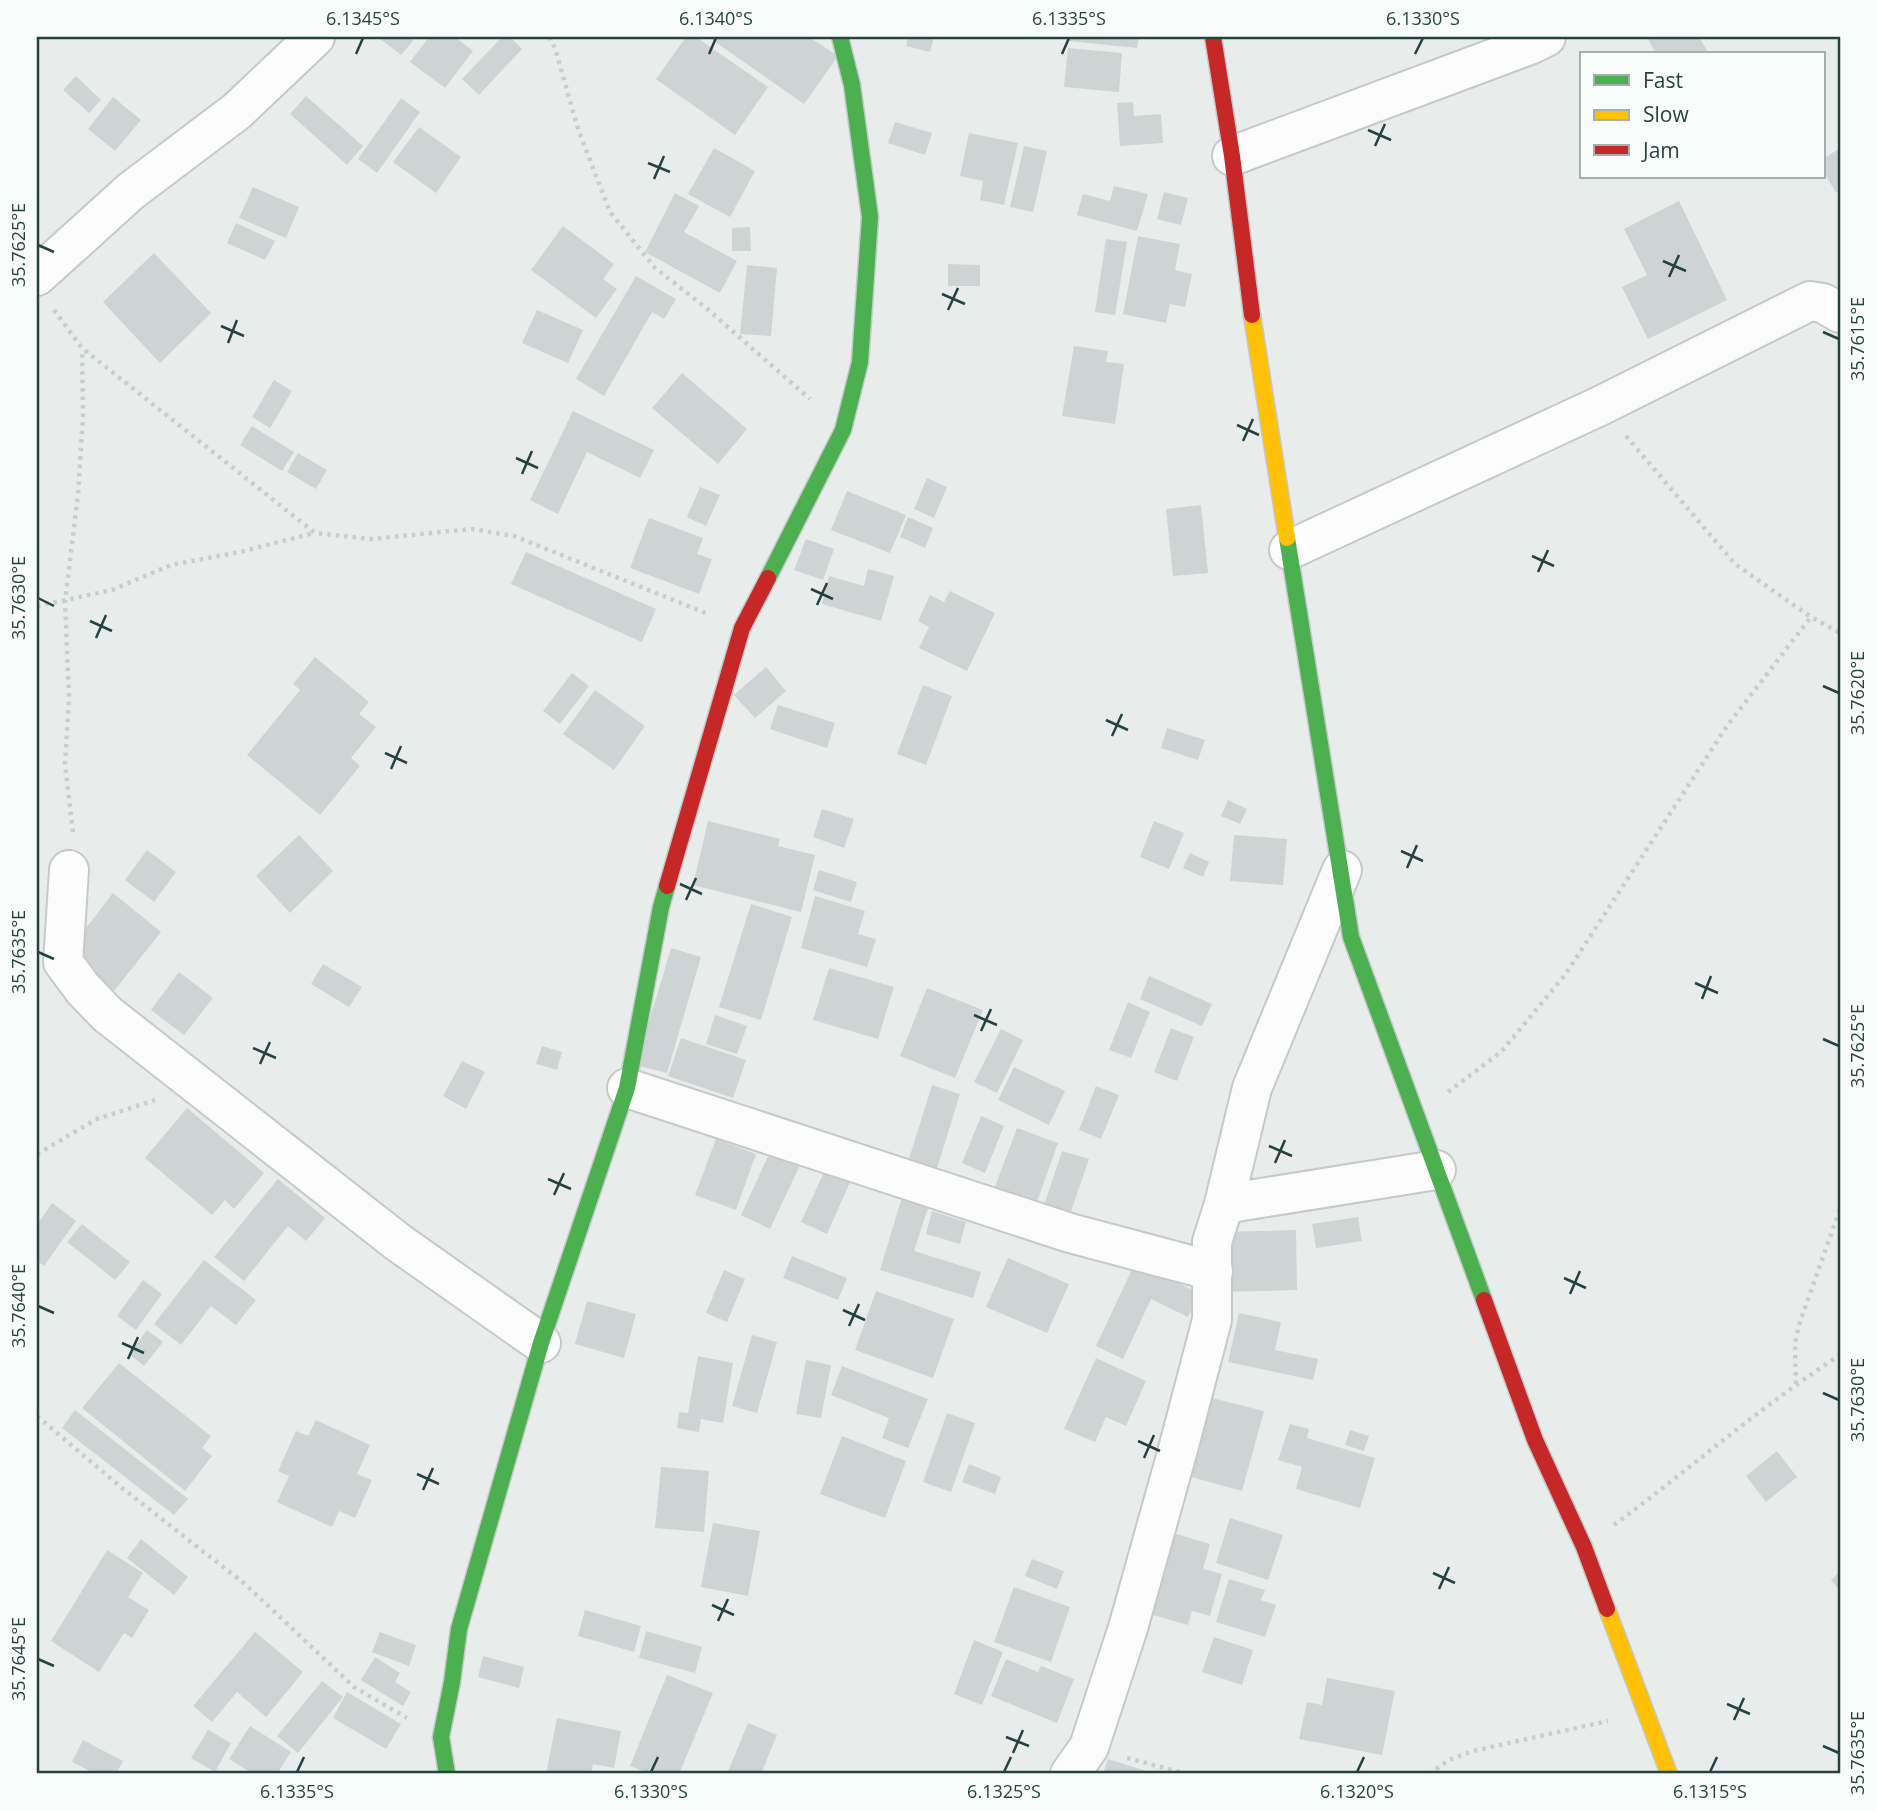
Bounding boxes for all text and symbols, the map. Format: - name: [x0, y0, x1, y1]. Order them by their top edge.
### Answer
- text: 6.1345°S: [326, 6, 400, 30]
- text: 6.1340°S: [679, 6, 753, 30]
- text: 6.1335°S: [1032, 6, 1106, 30]
- text: 6.1330°S: [1386, 6, 1460, 30]
- legend: [1580, 52, 1825, 178]
- text: Fast: [1643, 66, 1683, 94]
- text: Slow: [1643, 100, 1689, 128]
- text: Jam: [1641, 136, 1680, 164]
- text: 35.7625°E: [6, 203, 30, 287]
- text: 35.7615°E: [1845, 297, 1869, 381]
- text: 35.7630°E: [6, 556, 30, 640]
- text: 35.7620°E: [1845, 651, 1869, 735]
- text: 35.7635°E: [6, 910, 30, 994]
- text: 35.7625°E: [1845, 1004, 1869, 1088]
- text: 35.7640°E: [6, 1264, 30, 1348]
- text: 35.7630°E: [1845, 1358, 1869, 1442]
- text: 35.7645°E: [6, 1617, 30, 1701]
- text: 35.7635°E: [1845, 1711, 1869, 1795]
- text: 6.1335°S: [260, 1779, 334, 1803]
- text: 6.1330°S: [614, 1779, 688, 1803]
- text: 6.1325°S: [967, 1779, 1041, 1803]
- text: 6.1320°S: [1320, 1779, 1394, 1803]
- text: 6.1315°S: [1673, 1779, 1747, 1803]

